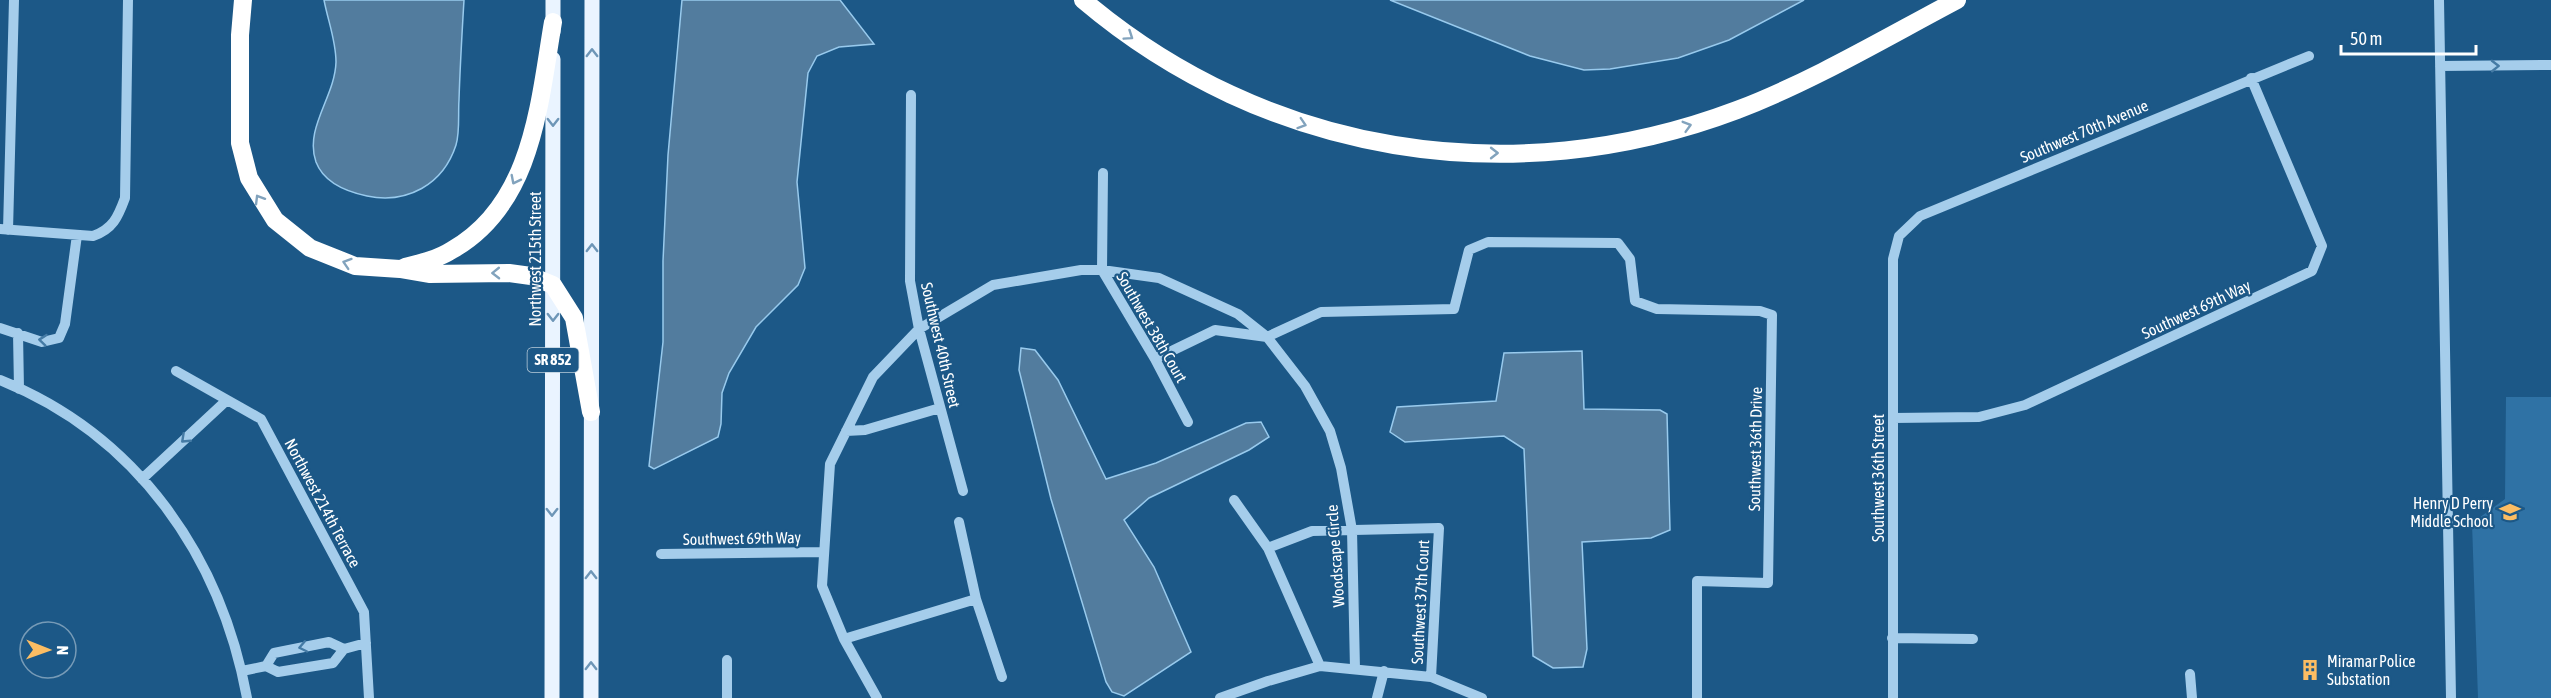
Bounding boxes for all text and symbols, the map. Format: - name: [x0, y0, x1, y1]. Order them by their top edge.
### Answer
- scale bar: [2341, 18, 2476, 56]
- text: 50 m: [2350, 28, 2382, 49]
- one-way arrow: [1122, 29, 1133, 40]
- one-way arrow: [586, 49, 598, 58]
- one-way arrow: [2491, 60, 2500, 72]
- street label: Southwest 70th Avenue: [2017, 96, 2151, 166]
- one-way arrow: [1296, 117, 1307, 129]
- one-way arrow: [547, 118, 559, 127]
- one-way arrow: [1682, 120, 1692, 133]
- one-way arrow: [1490, 147, 1499, 159]
- one-way arrow: [511, 174, 523, 185]
- street label: Northwest 215th Street: [526, 191, 544, 327]
- one-way arrow: [255, 195, 267, 205]
- one-way arrow: [586, 244, 598, 253]
- one-way arrow: [343, 258, 353, 270]
- one-way arrow: [492, 267, 501, 279]
- street label: Southwest 38th Court: [1113, 269, 1191, 386]
- street label: Southwest 69th Way: [2139, 276, 2254, 343]
- street label: Southwest 40th Street: [918, 281, 964, 410]
- one-way arrow: [547, 313, 559, 322]
- one-way arrow: [38, 334, 48, 347]
- road number: SR 852: [528, 348, 578, 372]
- street label: Southwest 36th Drive: [1745, 387, 1765, 511]
- street label: Southwest 36th Street: [1869, 414, 1887, 542]
- one-way arrow: [181, 432, 191, 443]
- street label: Northwest 214th Terrace: [281, 436, 365, 570]
- place label: Henry D Perry Middle School: [2410, 494, 2494, 530]
- school or university icon: Henry D Perry Middle School: [2498, 500, 2522, 524]
- street label: Woodscape Circle: [1322, 504, 1349, 608]
- one-way arrow: [546, 508, 558, 517]
- street label: Southwest 69th Way: [683, 528, 802, 549]
- street label: Southwest 37th Court: [1408, 539, 1432, 665]
- one-way arrow: [585, 570, 597, 579]
- north arrow: [18, 620, 78, 680]
- one-way arrow: [298, 640, 308, 653]
- text: N: [54, 645, 72, 655]
- place label: Miramar Police Substation: [2327, 652, 2415, 688]
- building icon: Miramar Police Substation: [2298, 658, 2322, 682]
- one-way arrow: [585, 661, 597, 670]

